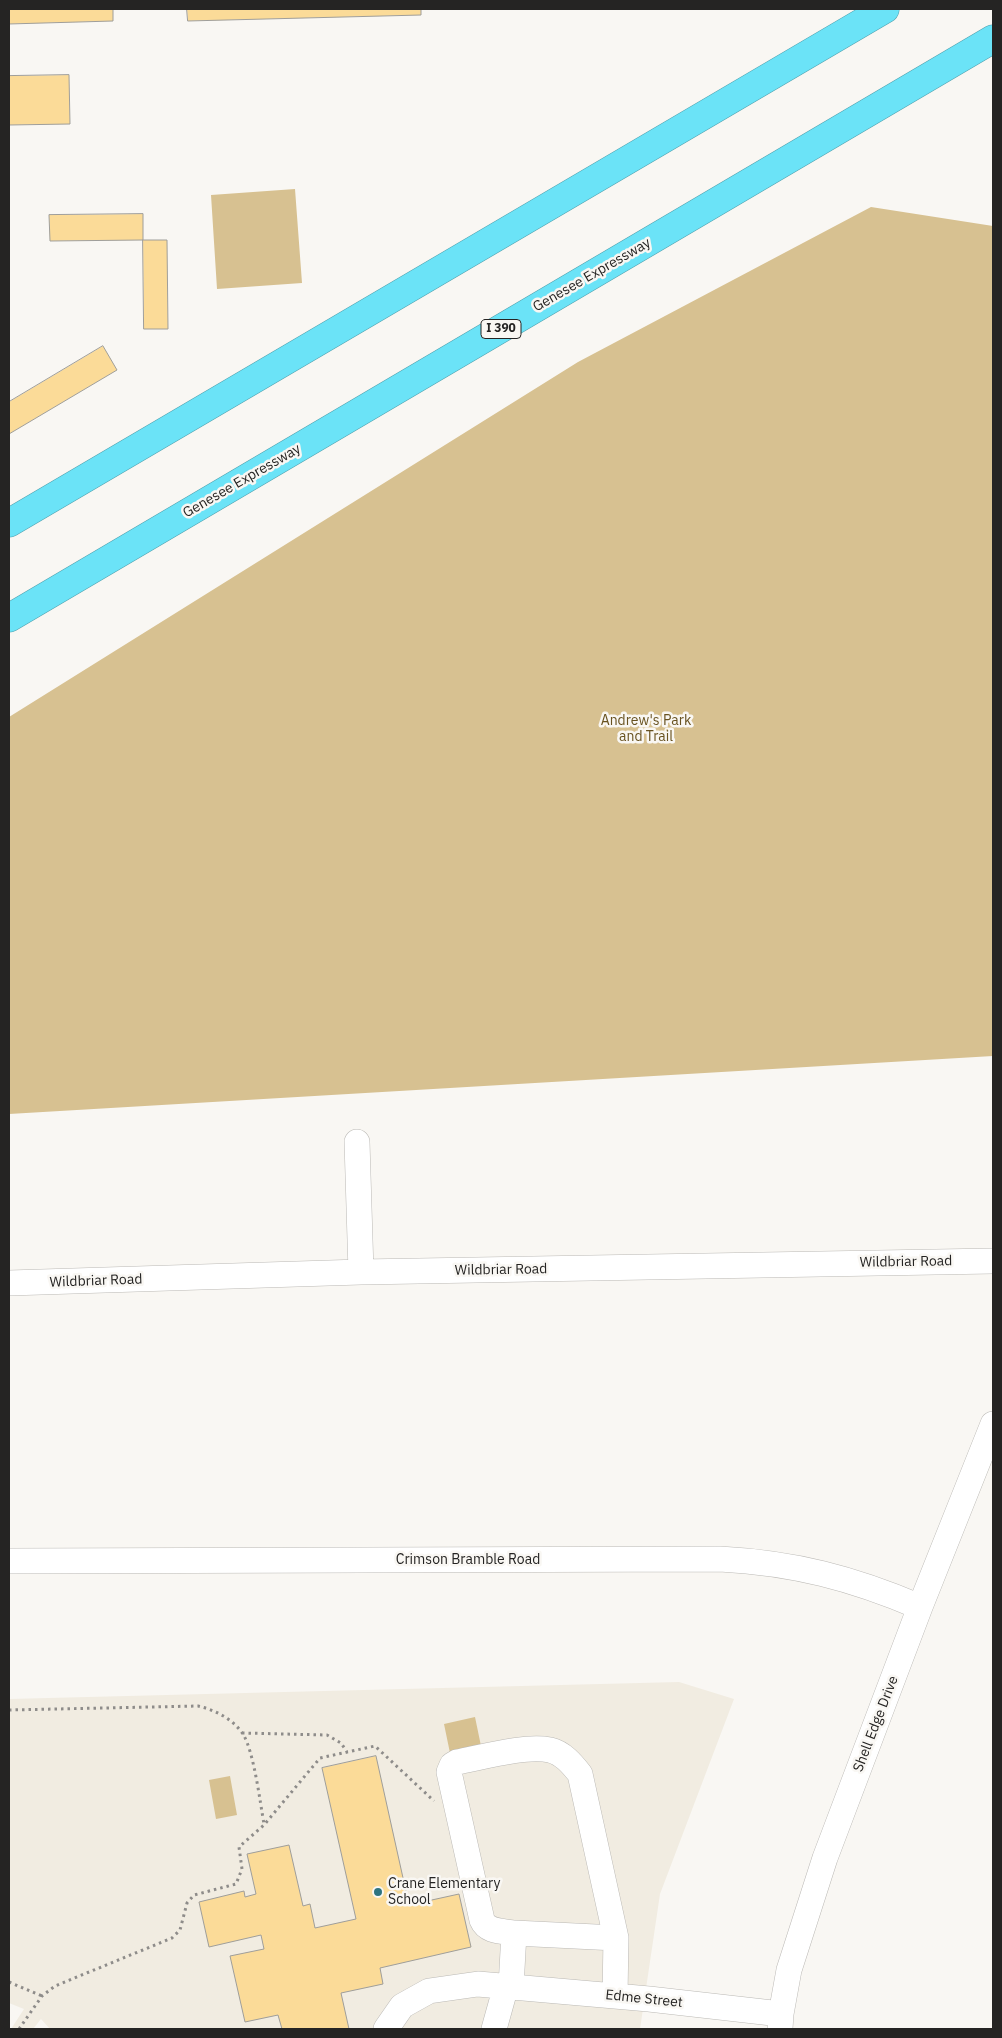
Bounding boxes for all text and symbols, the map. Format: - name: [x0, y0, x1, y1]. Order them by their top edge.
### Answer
- street label: Genesee Expressway: [530, 234, 654, 316]
- road number: I 390: [481, 320, 521, 338]
- street label: Genesee Expressway: [180, 440, 304, 522]
- park label: Andrew's Park and Trail: [601, 713, 691, 746]
- street label: Wildbriar Road: [859, 1253, 953, 1271]
- street label: Wildbriar Road: [454, 1261, 548, 1279]
- street label: Wildbriar Road: [49, 1271, 143, 1291]
- street label: Crimson Bramble Road: [396, 1552, 540, 1568]
- street label: Shell Edge Drive: [850, 1674, 902, 1774]
- place label: Crane Elementary School: [388, 1876, 500, 1908]
- marker: Crane Elementary School: [372, 1886, 384, 1898]
- street label: Edme Street: [604, 1987, 684, 2011]

